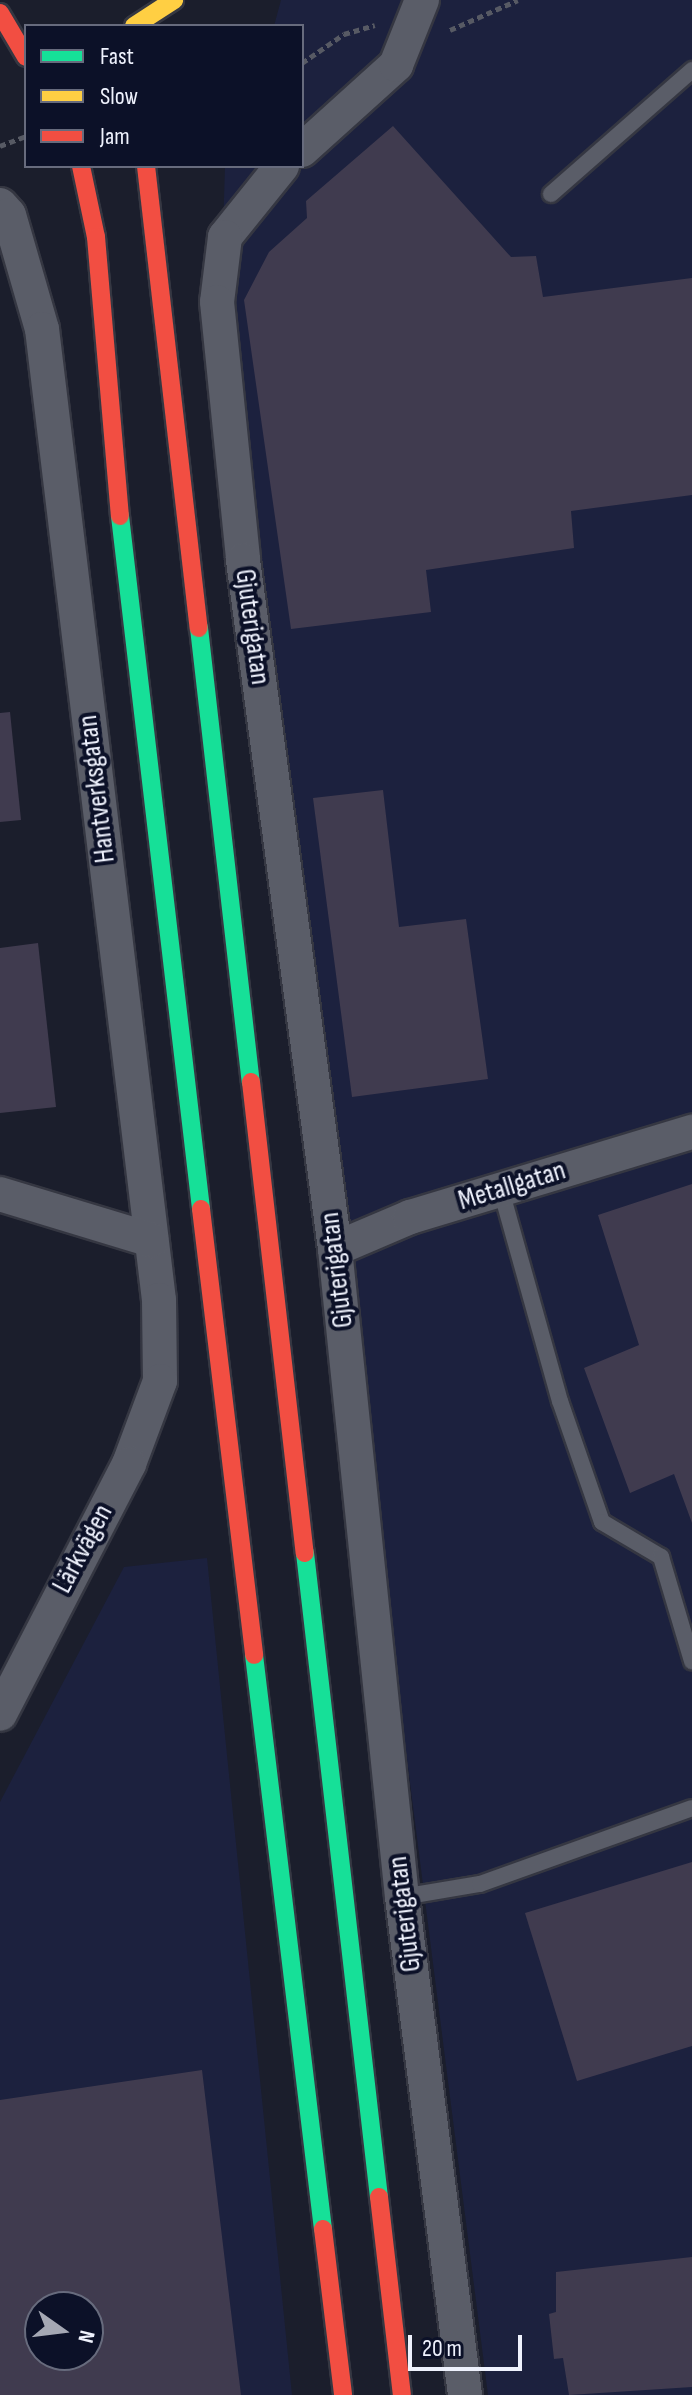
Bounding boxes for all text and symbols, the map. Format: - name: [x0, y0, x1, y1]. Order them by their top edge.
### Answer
- legend: [24, 24, 304, 168]
- text: Fast: [100, 42, 134, 71]
- text: Slow: [100, 82, 138, 111]
- text: Jam: [100, 122, 130, 151]
- street label: Gjuterigatan: [227, 567, 277, 687]
- street label: Hantverksgatan: [71, 713, 123, 865]
- street label: Metallgatan: [454, 1154, 570, 1218]
- street label: Gjuterigatan: [313, 1210, 361, 1330]
- street label: Lärkvägen: [46, 1499, 120, 1599]
- street label: Gjuterigatan: [381, 1854, 429, 1974]
- north arrow: [24, 2291, 104, 2371]
- scale bar: [412, 2319, 526, 2369]
- text: N: [71, 2327, 100, 2345]
- text: 20 m: [422, 2334, 462, 2363]

